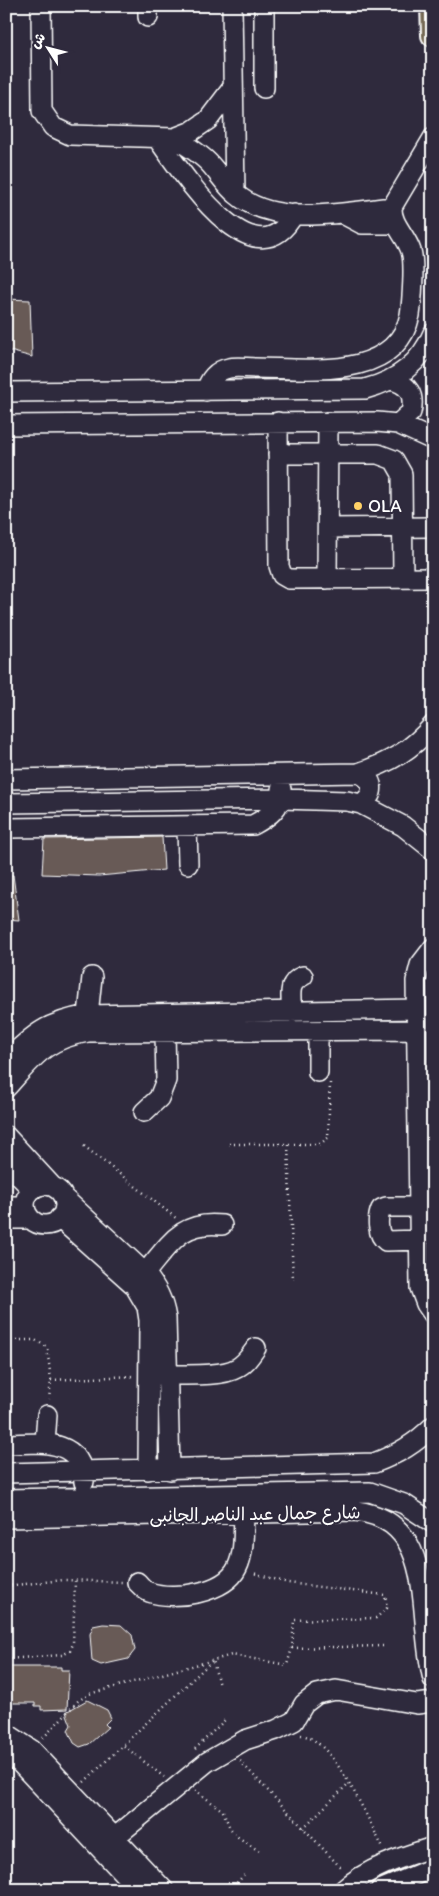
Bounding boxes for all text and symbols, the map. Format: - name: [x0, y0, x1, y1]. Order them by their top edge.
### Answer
- north arrow: [22, 22, 72, 72]
- text: ش: [26, 29, 49, 52]
- place label: OLA: [368, 495, 402, 517]
- marker: OLA: [352, 500, 364, 512]
- street label: شارع جمال عبد الناصر الجانبى: [149, 1501, 361, 1528]

